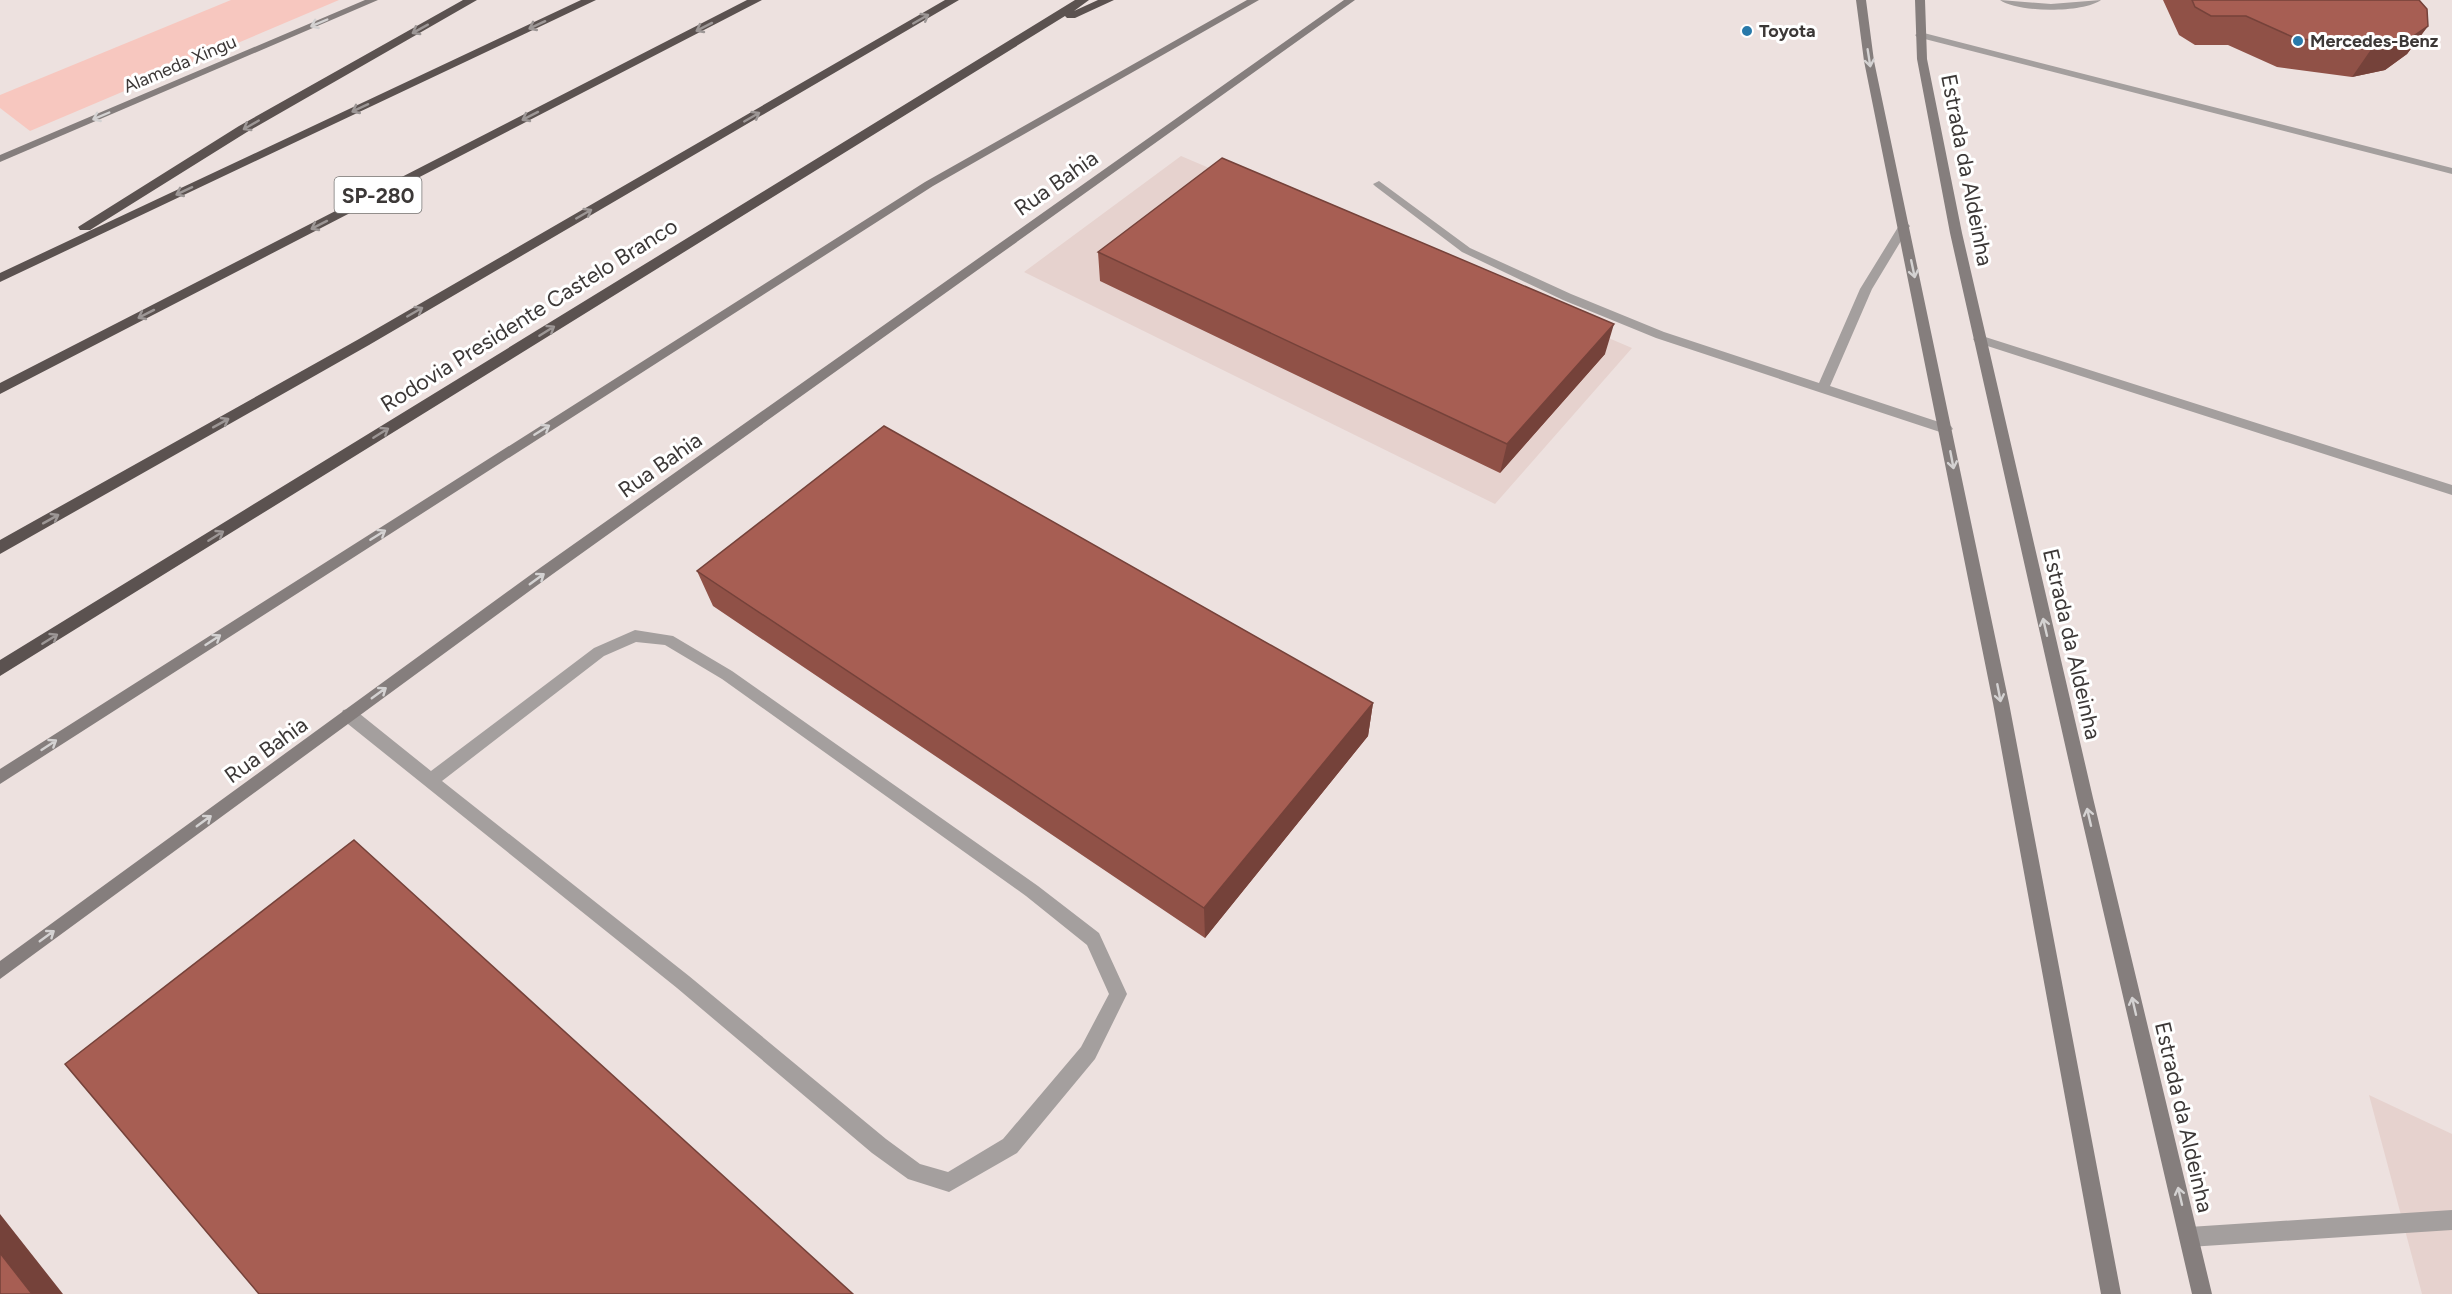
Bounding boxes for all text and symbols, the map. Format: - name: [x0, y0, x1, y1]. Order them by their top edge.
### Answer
- one-way arrow: [912, 12, 929, 24]
- one-way arrow: [311, 18, 329, 29]
- one-way arrow: [528, 19, 546, 31]
- place label: Toyota: [1759, 20, 1816, 42]
- one-way arrow: [695, 22, 713, 33]
- one-way arrow: [412, 24, 430, 35]
- marker: Toyota: [1740, 24, 1754, 38]
- street label: Alameda Xingu: [120, 30, 240, 98]
- place label: Mercedes-Benz: [2310, 30, 2439, 52]
- marker: Mercedes-Benz: [2291, 34, 2305, 48]
- one-way arrow: [1864, 48, 1875, 67]
- street label: Estrada da Aldeinha: [1935, 72, 1999, 268]
- one-way arrow: [352, 103, 370, 115]
- one-way arrow: [743, 110, 760, 122]
- one-way arrow: [93, 111, 111, 122]
- one-way arrow: [522, 111, 540, 122]
- one-way arrow: [242, 120, 260, 131]
- street label: Rua Bahia: [1009, 144, 1103, 222]
- road number: SP-280: [334, 177, 422, 213]
- one-way arrow: [176, 186, 194, 198]
- one-way arrow: [575, 208, 592, 220]
- street label: Rodovia Presidente Castelo Branco: [376, 212, 682, 418]
- one-way arrow: [311, 219, 329, 231]
- one-way arrow: [1908, 259, 1919, 279]
- one-way arrow: [406, 306, 423, 318]
- one-way arrow: [138, 308, 155, 320]
- one-way arrow: [538, 324, 555, 336]
- one-way arrow: [212, 417, 229, 429]
- one-way arrow: [533, 424, 550, 436]
- street label: Rua Bahia: [613, 426, 707, 504]
- one-way arrow: [372, 427, 389, 439]
- one-way arrow: [1947, 450, 1958, 470]
- one-way arrow: [42, 513, 59, 525]
- one-way arrow: [207, 529, 224, 542]
- one-way arrow: [369, 529, 385, 541]
- street label: Estrada da Aldeinha: [2037, 546, 2107, 742]
- one-way arrow: [528, 573, 544, 585]
- one-way arrow: [2039, 617, 2051, 636]
- one-way arrow: [41, 632, 58, 644]
- one-way arrow: [205, 634, 221, 646]
- one-way arrow: [1994, 682, 2005, 702]
- one-way arrow: [370, 687, 386, 700]
- street label: Rua Bahia: [219, 711, 313, 789]
- one-way arrow: [40, 739, 57, 751]
- one-way arrow: [2083, 807, 2095, 826]
- one-way arrow: [196, 815, 212, 827]
- one-way arrow: [39, 930, 55, 942]
- one-way arrow: [2128, 997, 2140, 1016]
- street label: Estrada da Aldeinha: [2149, 1019, 2219, 1215]
- one-way arrow: [2173, 1187, 2185, 1206]

